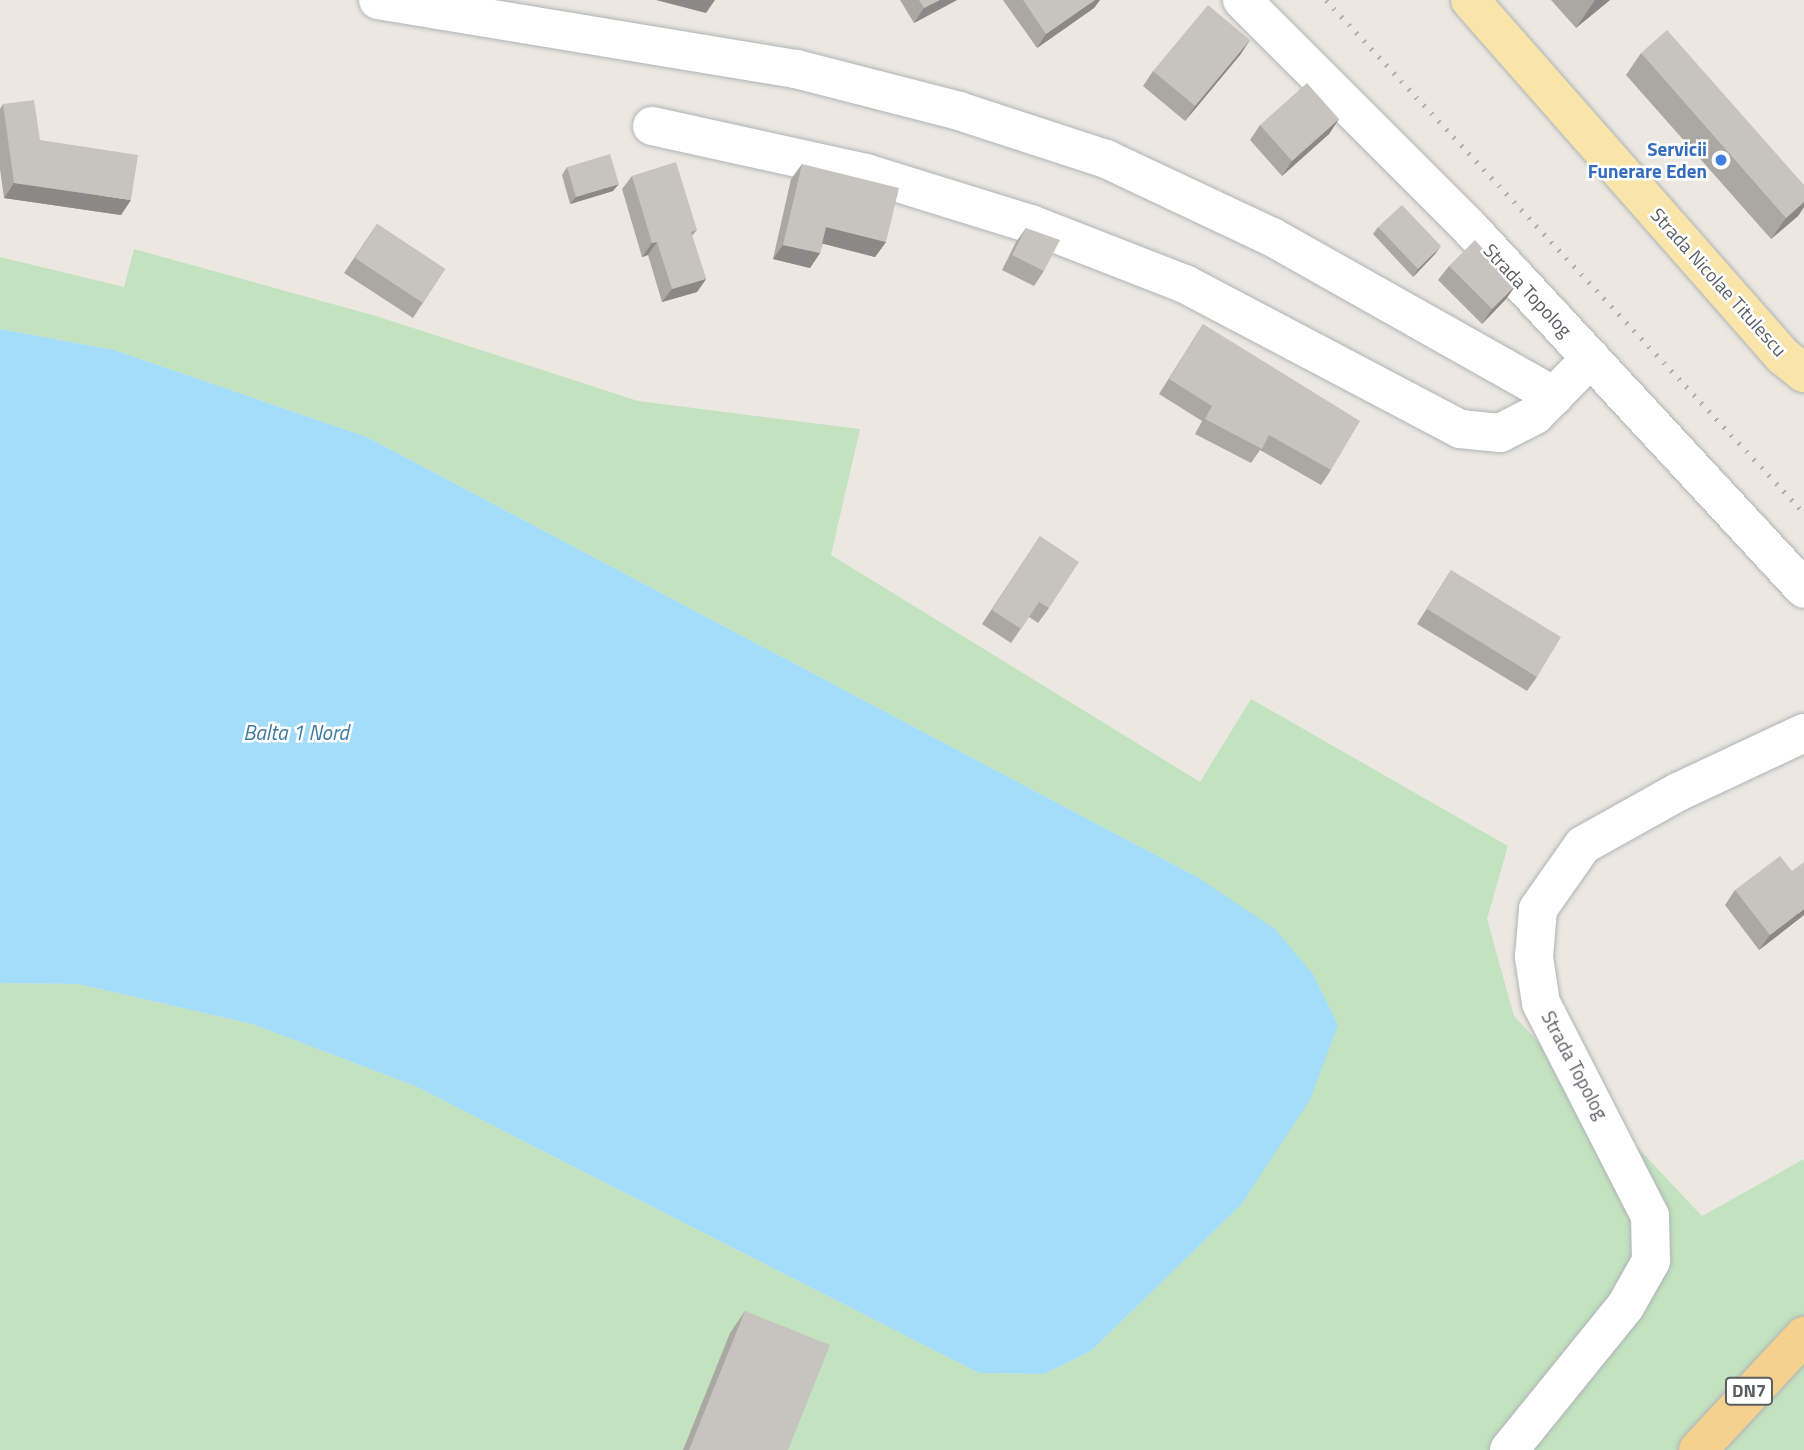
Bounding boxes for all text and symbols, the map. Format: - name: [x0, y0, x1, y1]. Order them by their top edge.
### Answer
- place label: Servicii Funerare Eden: [1588, 138, 1707, 182]
- marker: Servicii Funerare Eden: [1713, 152, 1729, 168]
- street label: Strada Nicolae Titulescu: [1646, 203, 1792, 361]
- street label: Strada Topolog: [1479, 239, 1577, 341]
- water label: Balta 1 Nord: [243, 719, 349, 745]
- street label: Strada Topolog: [1537, 1007, 1613, 1123]
- road number: DN7: [1724, 1376, 1774, 1406]

